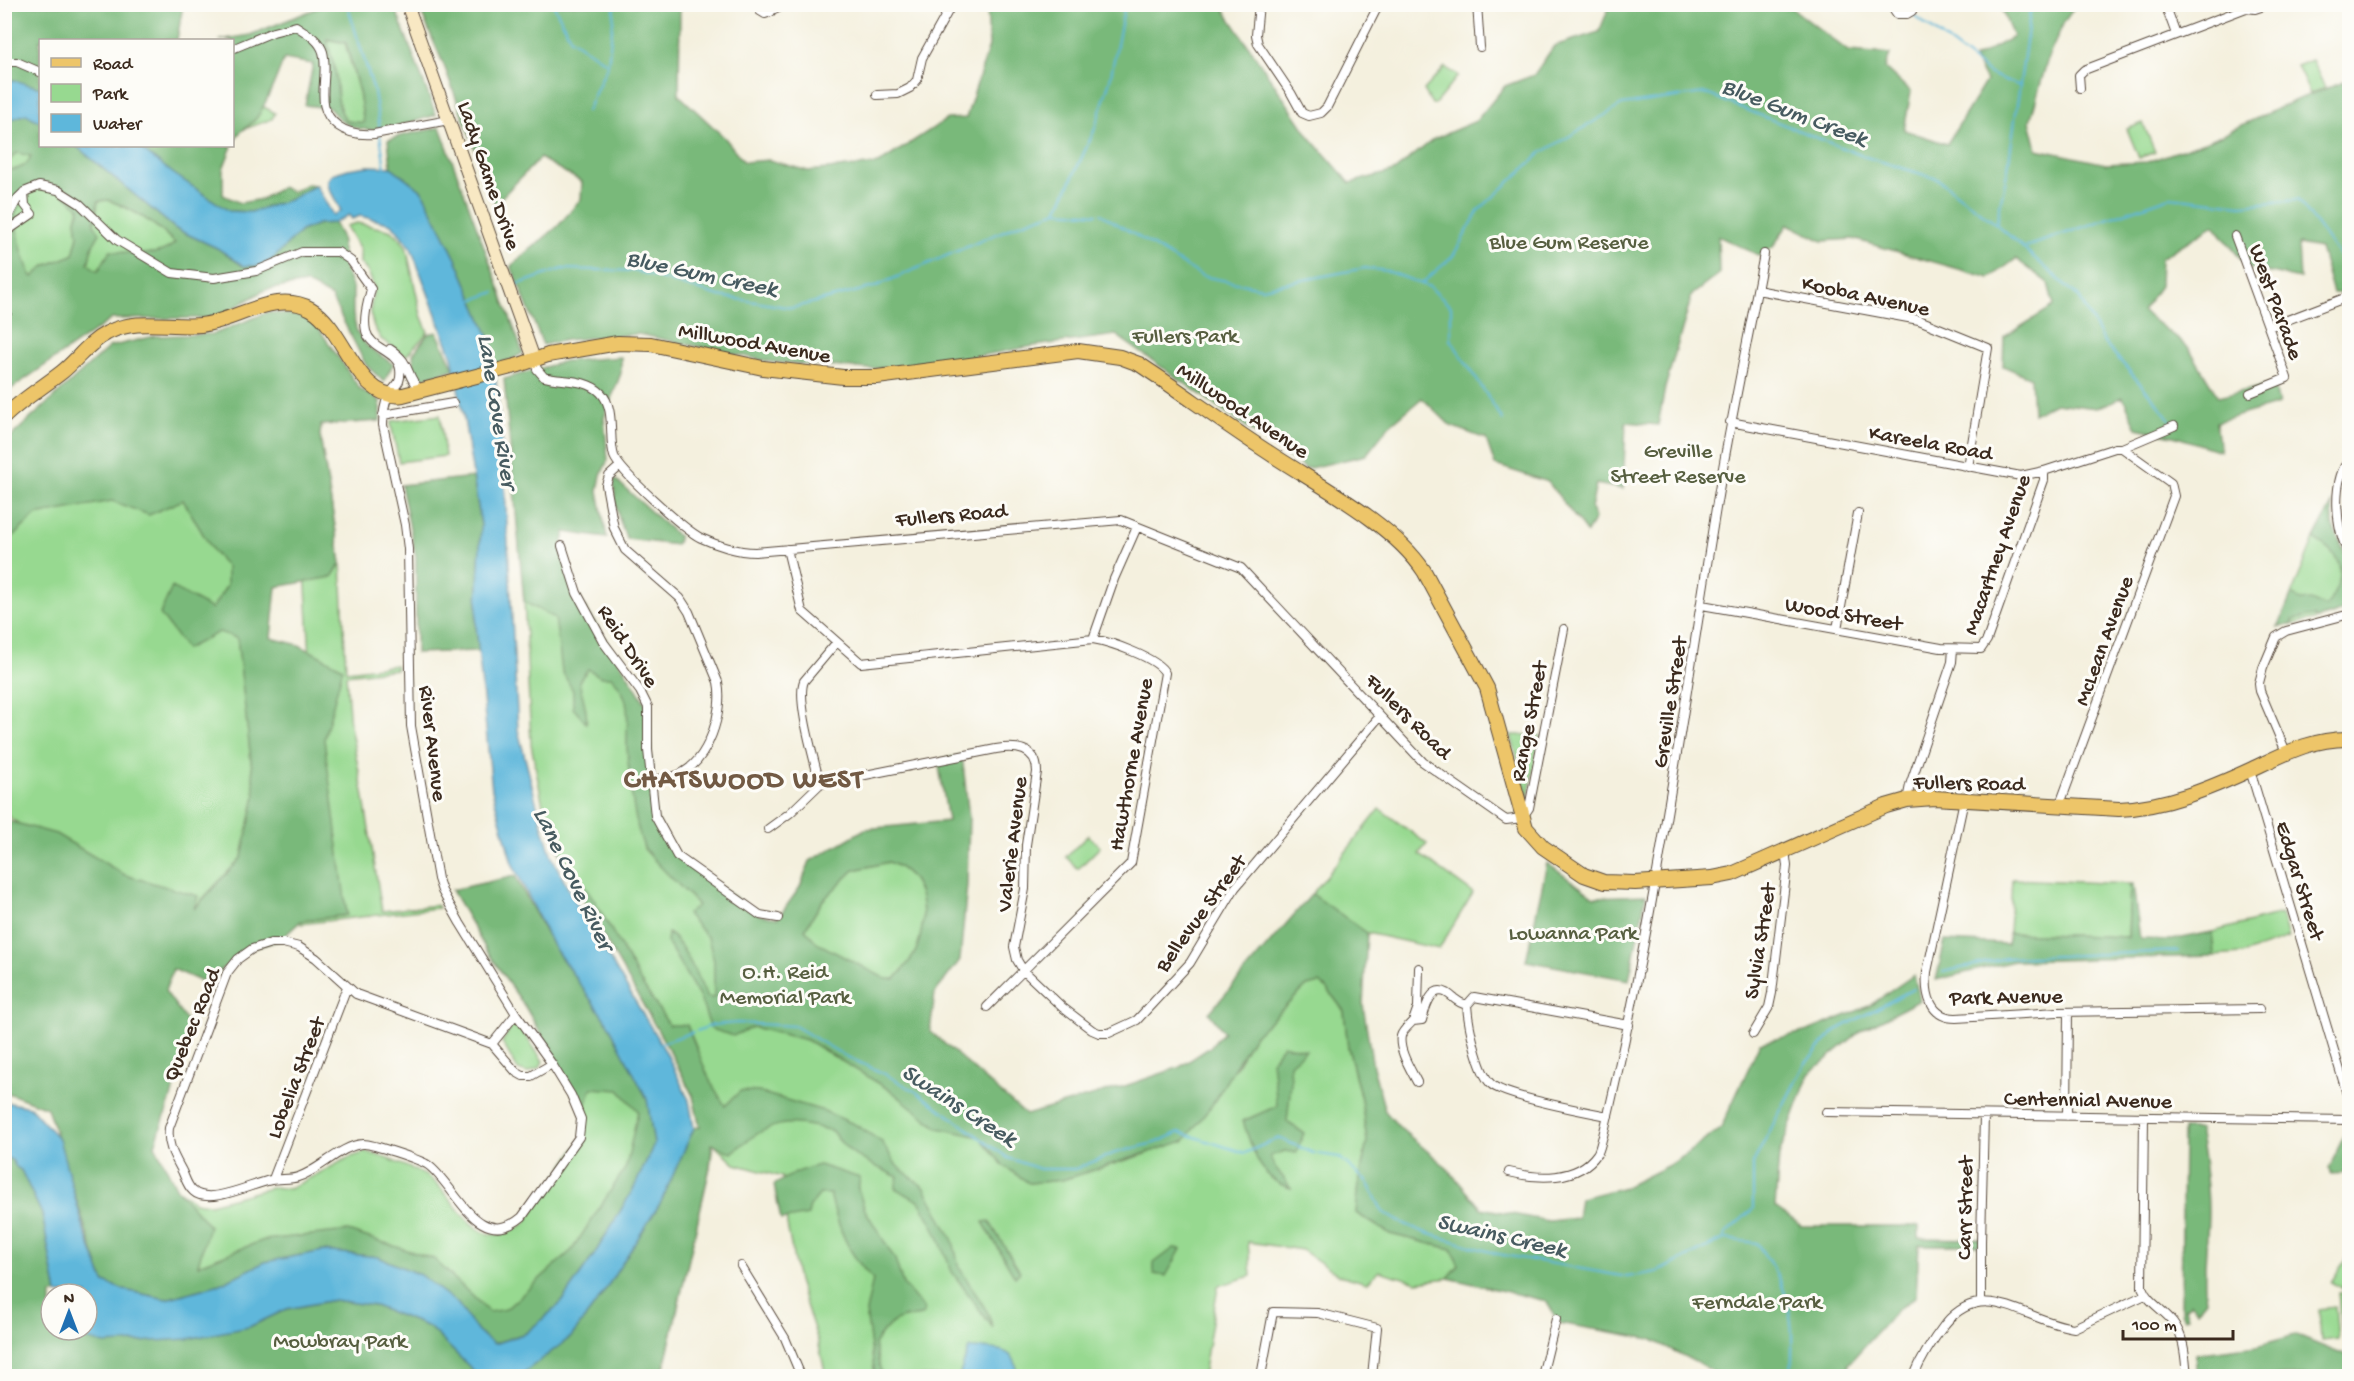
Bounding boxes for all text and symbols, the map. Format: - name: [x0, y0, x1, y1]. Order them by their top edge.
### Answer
- legend: [39, 39, 234, 147]
- text: Road: [93, 55, 134, 76]
- water label: Blue Gum Creek: [1717, 73, 1872, 156]
- text: Park: [92, 85, 129, 106]
- street label: Lady Game Drive: [450, 99, 525, 255]
- text: Water: [93, 115, 143, 136]
- park label: Blue Gum Reserve: [1488, 231, 1649, 257]
- street label: West Parade: [2241, 241, 2307, 364]
- water label: Blue Gum Creek: [623, 245, 781, 306]
- street label: Kooba Avenue: [1799, 272, 1932, 324]
- street label: Millwood Avenue: [676, 319, 833, 371]
- park label: Fullers Park: [1131, 325, 1240, 351]
- water label: Lane Cove River: [469, 333, 523, 495]
- street label: Millwood Avenue: [1171, 359, 1313, 466]
- street label: Kareela Road: [1866, 421, 1996, 469]
- park label: Greville Street Reserve: [1610, 440, 1746, 491]
- street label: Macartney Avenue: [1959, 471, 2039, 639]
- street label: Fullers Road: [894, 499, 1010, 535]
- street label: McLean Avenue: [2070, 572, 2141, 710]
- street label: Wood Street: [1783, 593, 1906, 639]
- street label: Reid Drive: [590, 601, 663, 694]
- street label: Greville Street: [1649, 633, 1695, 770]
- street label: Range Street: [1507, 657, 1556, 784]
- street label: Fullers Road: [1358, 668, 1457, 768]
- street label: Hawthorne Avenue: [1105, 676, 1161, 853]
- street label: River Avenue: [411, 684, 451, 804]
- district label: CHATSWOOD WEST: [624, 765, 865, 798]
- street label: Fullers Road: [1912, 771, 2027, 799]
- street label: Valerie Avenue: [993, 775, 1035, 915]
- water label: Lane Cove River: [525, 804, 621, 960]
- street label: Edgar Street: [2268, 819, 2329, 946]
- street label: Bellevue Street: [1150, 849, 1255, 979]
- street label: Sylvia Street: [1740, 880, 1784, 1001]
- park label: Lowanna Park: [1508, 922, 1640, 948]
- park label: O.H. Reid Memorial Park: [720, 961, 852, 1012]
- street label: Quebec Road: [159, 963, 229, 1086]
- street label: Park Avenue: [1948, 985, 2064, 1013]
- street label: Lobelia Street: [263, 1012, 334, 1143]
- water label: Swains Creek: [895, 1059, 1023, 1156]
- street label: Centennial Avenue: [2004, 1088, 2173, 1116]
- street label: Carr Street: [1953, 1154, 1981, 1260]
- water label: Swains Creek: [1434, 1209, 1571, 1267]
- north arrow: [39, 1282, 99, 1342]
- text: N: [64, 1291, 75, 1310]
- park label: Ferndale Park: [1691, 1291, 1824, 1317]
- scale bar: [2123, 1303, 2232, 1341]
- text: 100 m: [2131, 1316, 2177, 1337]
- park label: Mowbray Park: [273, 1330, 409, 1356]

